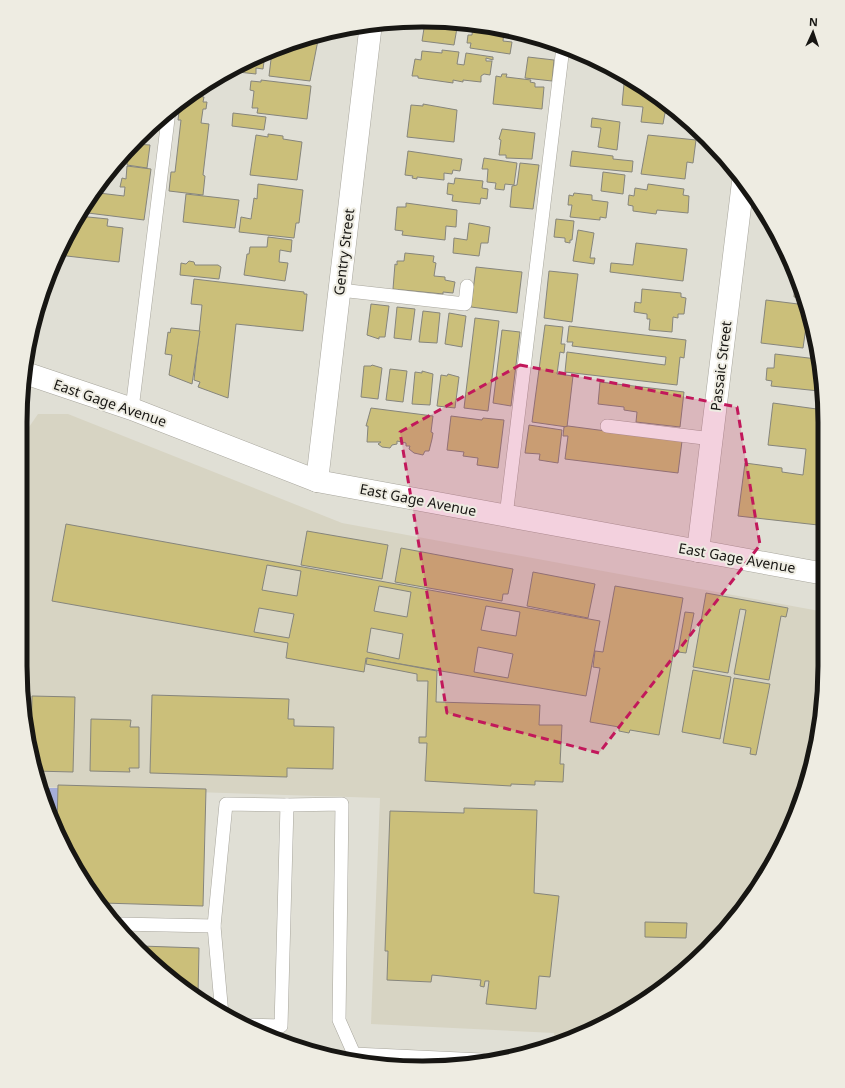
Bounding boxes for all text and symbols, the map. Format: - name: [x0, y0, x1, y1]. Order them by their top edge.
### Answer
- north arrow: [793, 12, 833, 52]
- text: N: [809, 14, 818, 29]
- street label: Gentry Street: [329, 207, 358, 296]
- street label: Passaic Street: [706, 320, 735, 412]
- street label: East Gage Avenue: [51, 374, 169, 431]
- street label: East Gage Avenue: [358, 479, 478, 520]
- street label: East Gage Avenue: [677, 538, 797, 577]

